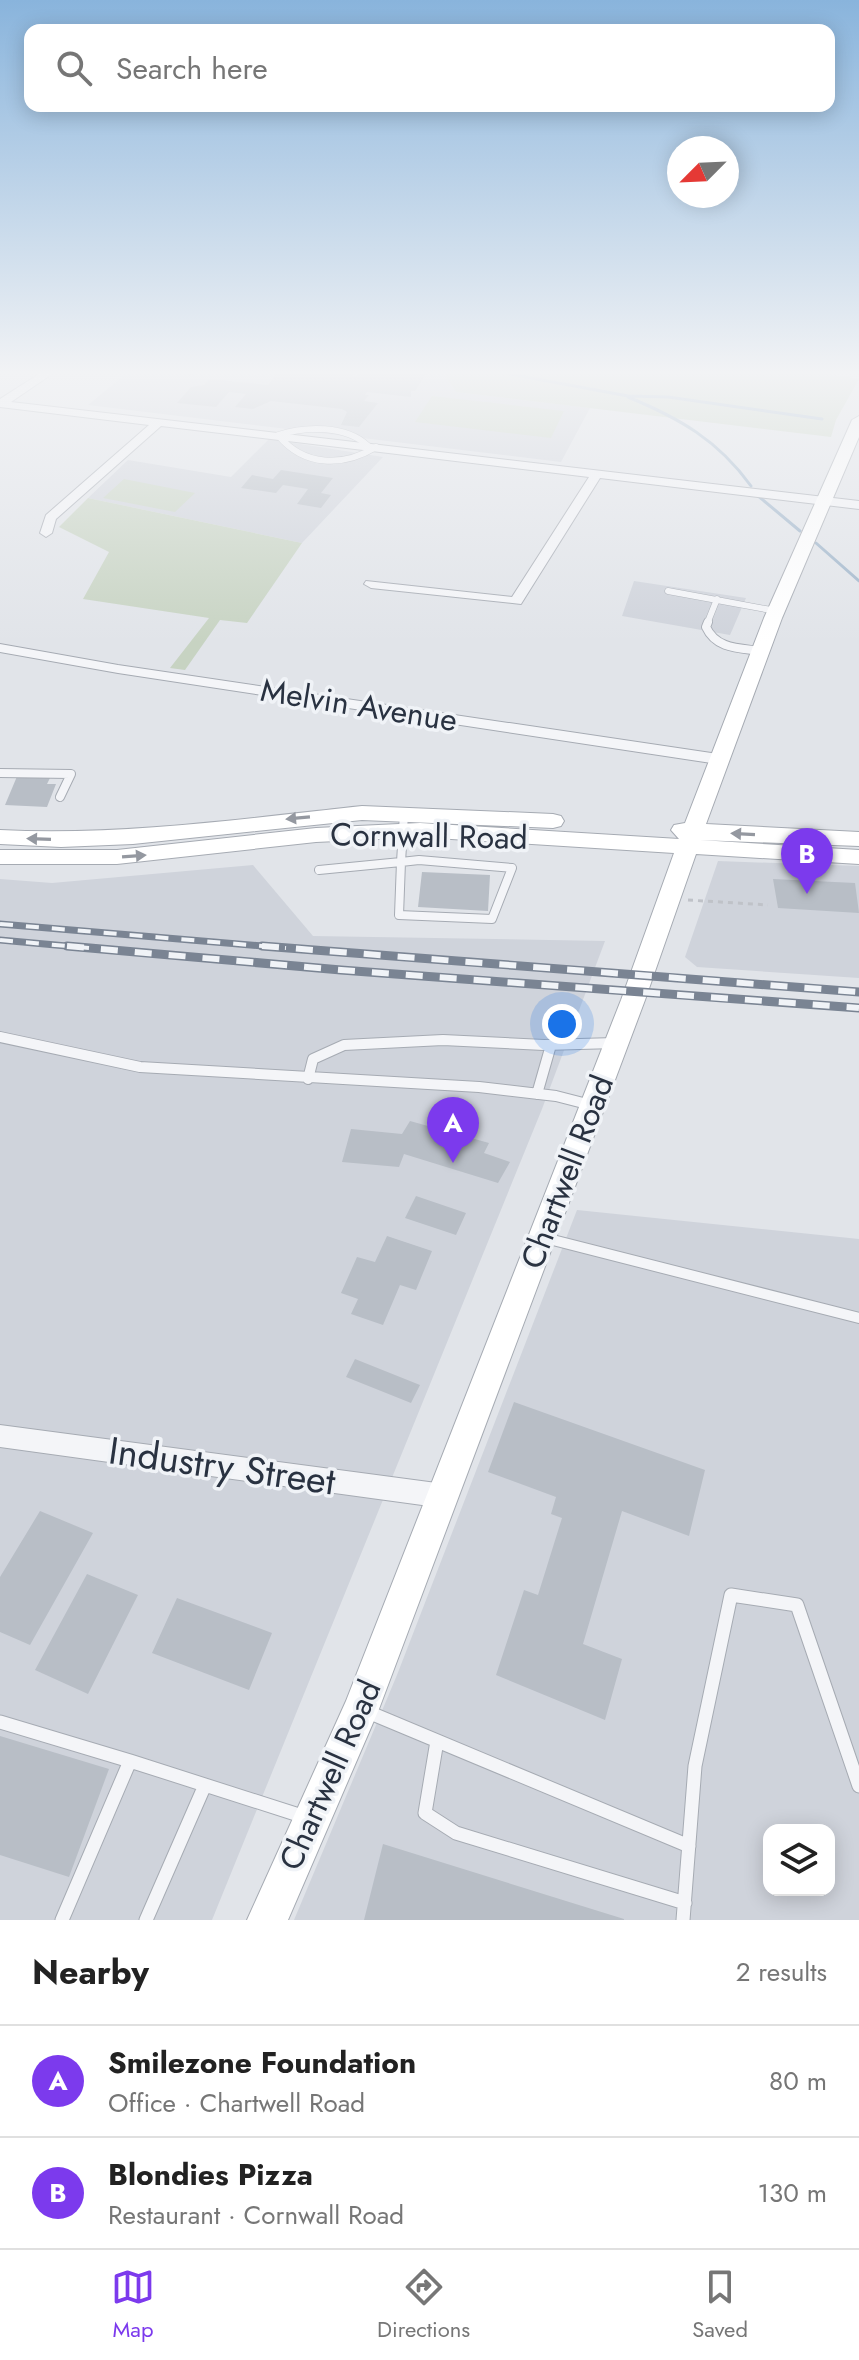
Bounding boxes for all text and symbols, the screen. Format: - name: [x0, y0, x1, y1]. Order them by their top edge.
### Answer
- search box: [24, 24, 835, 112]
- icon: search: [52, 46, 96, 90]
- text: Search here: [116, 47, 268, 90]
- north arrow: [667, 136, 739, 208]
- street label: Melvin Avenue: [257, 667, 461, 743]
- street label: Cornwall Road: [330, 811, 528, 861]
- one-way arrow: [285, 812, 310, 825]
- one-way arrow: [730, 827, 755, 840]
- pin: B: [781, 828, 833, 894]
- one-way arrow: [26, 832, 51, 845]
- one-way arrow: [122, 849, 147, 862]
- your location: [542, 1004, 582, 1044]
- street label: Chartwell Road: [509, 1069, 625, 1275]
- pin: A: [427, 1097, 479, 1163]
- street label: Industry Street: [105, 1422, 339, 1509]
- street label: Chartwell Road: [268, 1673, 392, 1877]
- map controls: [763, 1824, 835, 1896]
- button: layers: [763, 1824, 835, 1896]
- text: Nearby: [32, 1948, 149, 1997]
- text: 2 results: [736, 1953, 827, 1991]
- text: Smilezone Foundation: [108, 2041, 416, 2084]
- text: A: [48, 2062, 68, 2100]
- text: 80 m: [769, 2062, 827, 2100]
- text: Office · Chartwell Road: [108, 2084, 365, 2122]
- text: Blondies Pizza: [108, 2153, 313, 2196]
- text: B: [49, 2174, 67, 2212]
- text: 130 m: [757, 2174, 827, 2212]
- text: Restaurant · Cornwall Road: [108, 2196, 404, 2234]
- tab: Map: [111, 2265, 155, 2345]
- tab: Directions: [377, 2265, 470, 2345]
- tab: Saved: [692, 2265, 748, 2345]

